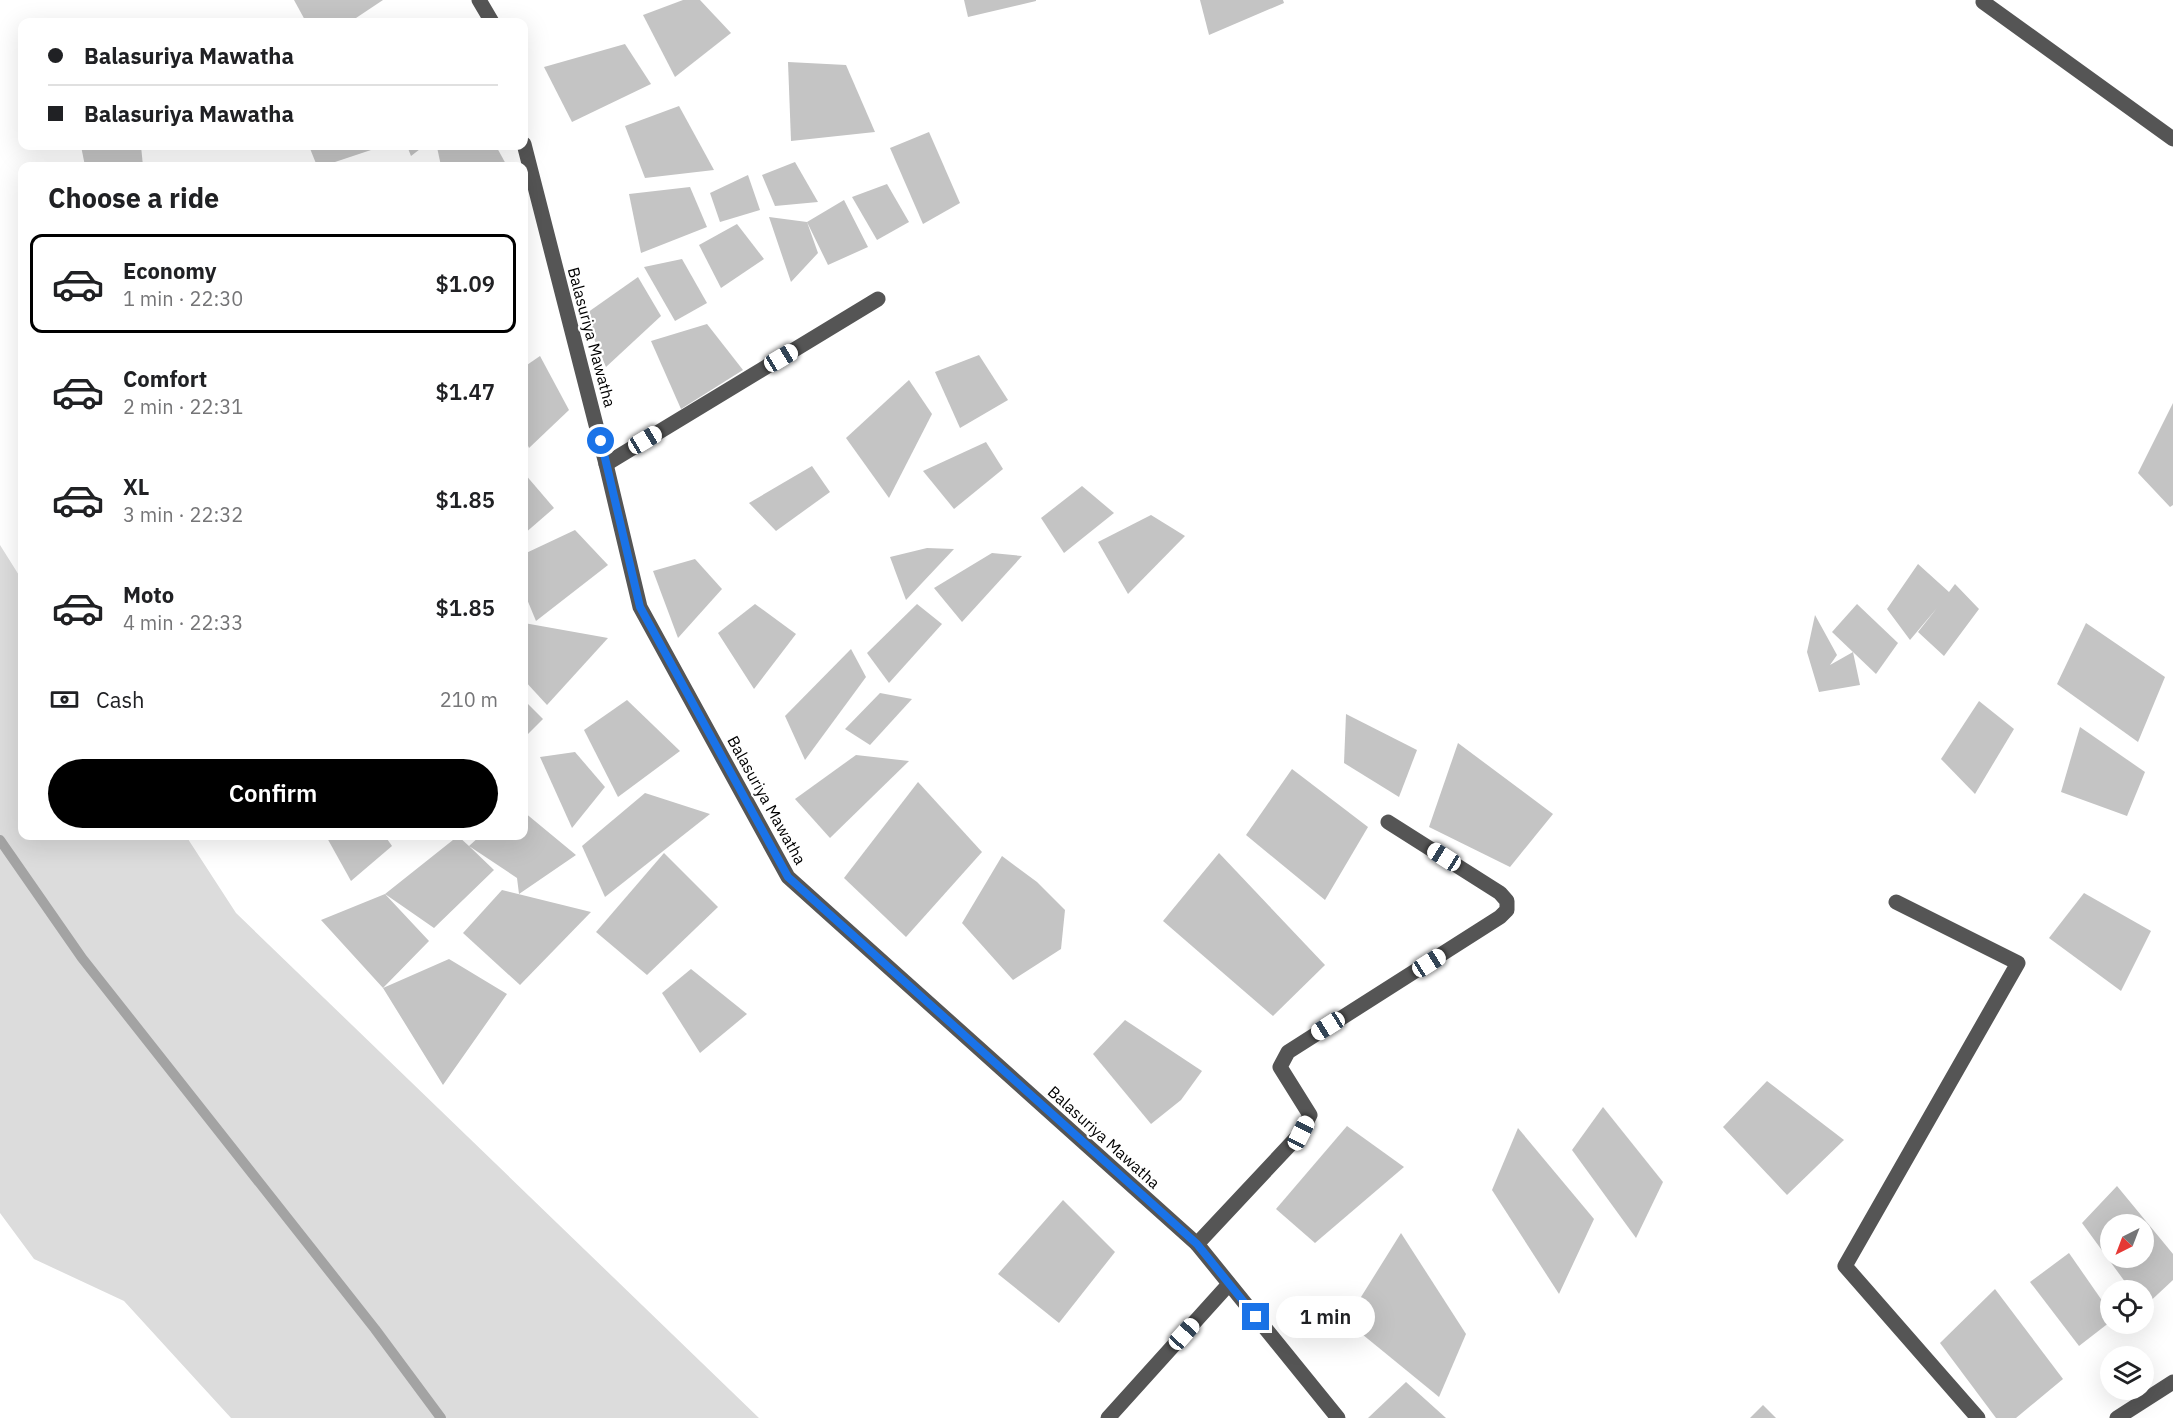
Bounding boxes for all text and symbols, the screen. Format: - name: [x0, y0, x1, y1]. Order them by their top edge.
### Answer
- text: Balasuriya Mawatha: [84, 41, 294, 70]
- text: Balasuriya Mawatha: [84, 99, 294, 128]
- text: Choose a ride: [48, 180, 219, 215]
- text: Economy: [123, 256, 217, 285]
- icon: car: [51, 257, 105, 311]
- street label: Balasuriya Mawatha: [564, 265, 620, 410]
- text: $1.09: [436, 269, 495, 298]
- text: 1 min · 22:30: [123, 285, 243, 312]
- car: [761, 341, 801, 375]
- text: Comfort: [123, 364, 207, 393]
- icon: car: [51, 365, 105, 419]
- text: $1.47: [436, 377, 495, 406]
- text: 2 min · 22:31: [123, 393, 243, 420]
- car: [625, 423, 665, 457]
- route start: [587, 427, 614, 454]
- text: XL: [123, 472, 149, 501]
- icon: car: [51, 473, 105, 527]
- text: $1.85: [436, 485, 495, 514]
- text: 3 min · 22:32: [123, 501, 243, 528]
- text: Moto: [123, 580, 174, 609]
- icon: car: [51, 581, 105, 635]
- text: $1.85: [436, 593, 495, 622]
- text: 4 min · 22:33: [123, 609, 243, 636]
- icon: cash: [48, 683, 81, 716]
- text: Cash: [96, 685, 145, 714]
- text: 210 m: [440, 686, 498, 713]
- street label: Balasuriya Mawatha: [723, 732, 811, 868]
- button: Confirm: [48, 759, 498, 828]
- car: [1424, 840, 1464, 874]
- car: [1409, 946, 1449, 980]
- car: [1308, 1009, 1348, 1043]
- street label: Balasuriya Mawatha: [1044, 1081, 1165, 1193]
- car: [1285, 1113, 1317, 1153]
- north arrow: [2100, 1214, 2154, 1268]
- map controls: [2100, 1214, 2154, 1400]
- button: locate: [2100, 1280, 2154, 1334]
- callout: 1 min: [1277, 1296, 1376, 1338]
- route end: [1242, 1303, 1269, 1330]
- text: 1 min: [1300, 1303, 1351, 1330]
- car: [1165, 1315, 1203, 1353]
- button: layers: [2100, 1346, 2154, 1400]

